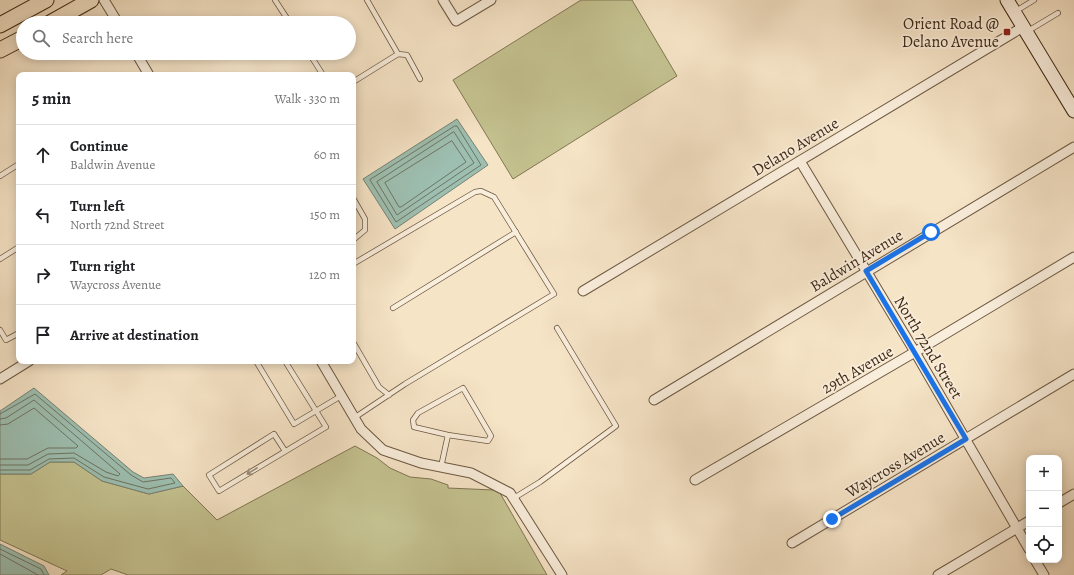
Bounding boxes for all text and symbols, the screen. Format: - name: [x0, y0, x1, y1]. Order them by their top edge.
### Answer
- place label: Orient Road @ Delano Avenue: [902, 13, 999, 53]
- search box: [16, 16, 356, 60]
- icon: search: [30, 27, 52, 49]
- marker: Orient Road @ Delano Avenue: [1002, 27, 1012, 37]
- text: Search here: [62, 28, 133, 48]
- text: 5 min: [32, 87, 71, 110]
- text: Walk · 330 m: [274, 90, 340, 107]
- street label: Delano Avenue: [748, 112, 843, 181]
- text: Continue: [70, 136, 128, 156]
- icon: ahead: [32, 144, 54, 166]
- text: 60 m: [314, 146, 340, 163]
- text: Baldwin Avenue: [70, 156, 155, 173]
- text: Turn left: [70, 196, 125, 216]
- icon: left: [32, 204, 54, 226]
- text: 150 m: [310, 206, 340, 223]
- text: North 72nd Street: [70, 216, 165, 233]
- route start: [922, 223, 940, 241]
- street label: Baldwin Avenue: [806, 224, 907, 297]
- text: Turn right: [70, 256, 135, 276]
- icon: right: [32, 264, 54, 286]
- text: 120 m: [309, 266, 340, 283]
- text: Waycross Avenue: [70, 276, 161, 293]
- street label: North 72nd Street: [889, 292, 968, 403]
- icon: arrive: [32, 324, 54, 346]
- text: Arrive at destination: [70, 325, 199, 345]
- street label: 29th Avenue: [818, 340, 897, 399]
- street label: Waycross Avenue: [841, 427, 949, 504]
- map controls: [1026, 455, 1062, 563]
- button: +: [1026, 455, 1062, 491]
- one-way arrow: [246, 468, 258, 476]
- button: −: [1026, 491, 1062, 527]
- route end: [823, 510, 841, 528]
- button: locate: [1026, 527, 1062, 563]

